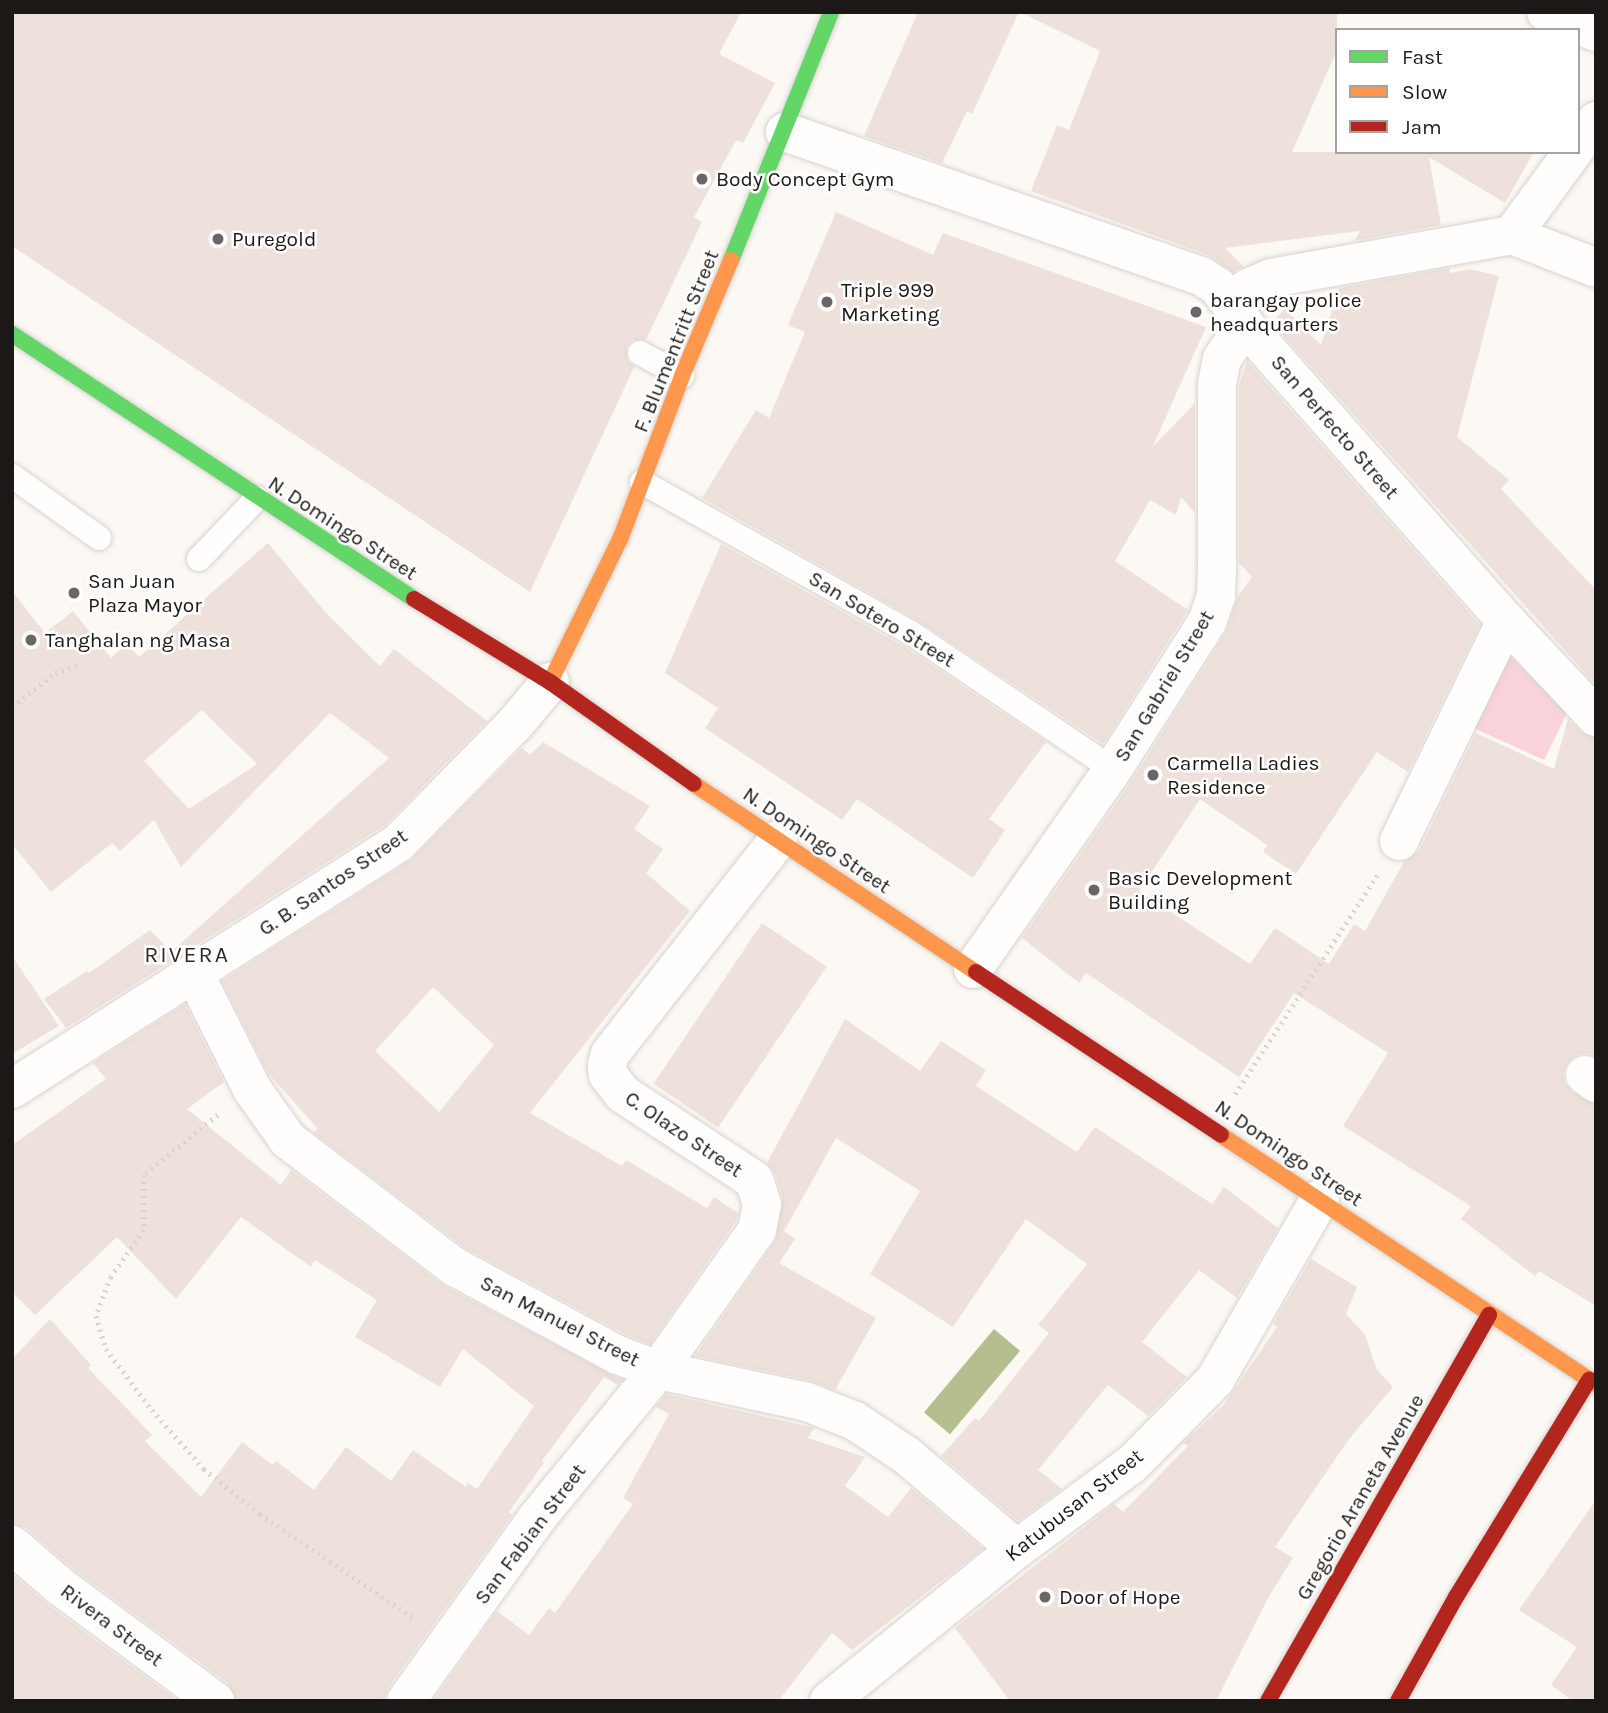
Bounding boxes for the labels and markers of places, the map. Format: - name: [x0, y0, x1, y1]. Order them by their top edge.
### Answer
- place label: Body Concept Gym: [716, 166, 894, 192]
- marker: Body Concept Gym: [694, 171, 710, 187]
- place label: Puregold: [232, 226, 316, 252]
- marker: Puregold: [210, 231, 226, 247]
- place label: Triple 999 Marketing: [841, 277, 939, 327]
- place label: barangay police headquarters: [1210, 287, 1362, 337]
- marker: Triple 999 Marketing: [819, 294, 835, 310]
- marker: barangay police headquarters: [1188, 304, 1204, 320]
- place label: San Juan Plaza Mayor: [88, 568, 202, 618]
- marker: San Juan Plaza Mayor: [66, 585, 82, 601]
- place label: Tanghalan ng Masa: [45, 627, 231, 653]
- marker: Tanghalan ng Masa: [23, 632, 39, 648]
- place label: Carmella Ladies Residence: [1167, 750, 1320, 800]
- marker: Carmella Ladies Residence: [1145, 767, 1161, 783]
- place label: Basic Development Building: [1108, 865, 1292, 915]
- marker: Basic Development Building: [1086, 882, 1102, 898]
- place label: Door of Hope: [1059, 1584, 1181, 1610]
- marker: Door of Hope: [1037, 1589, 1053, 1605]

